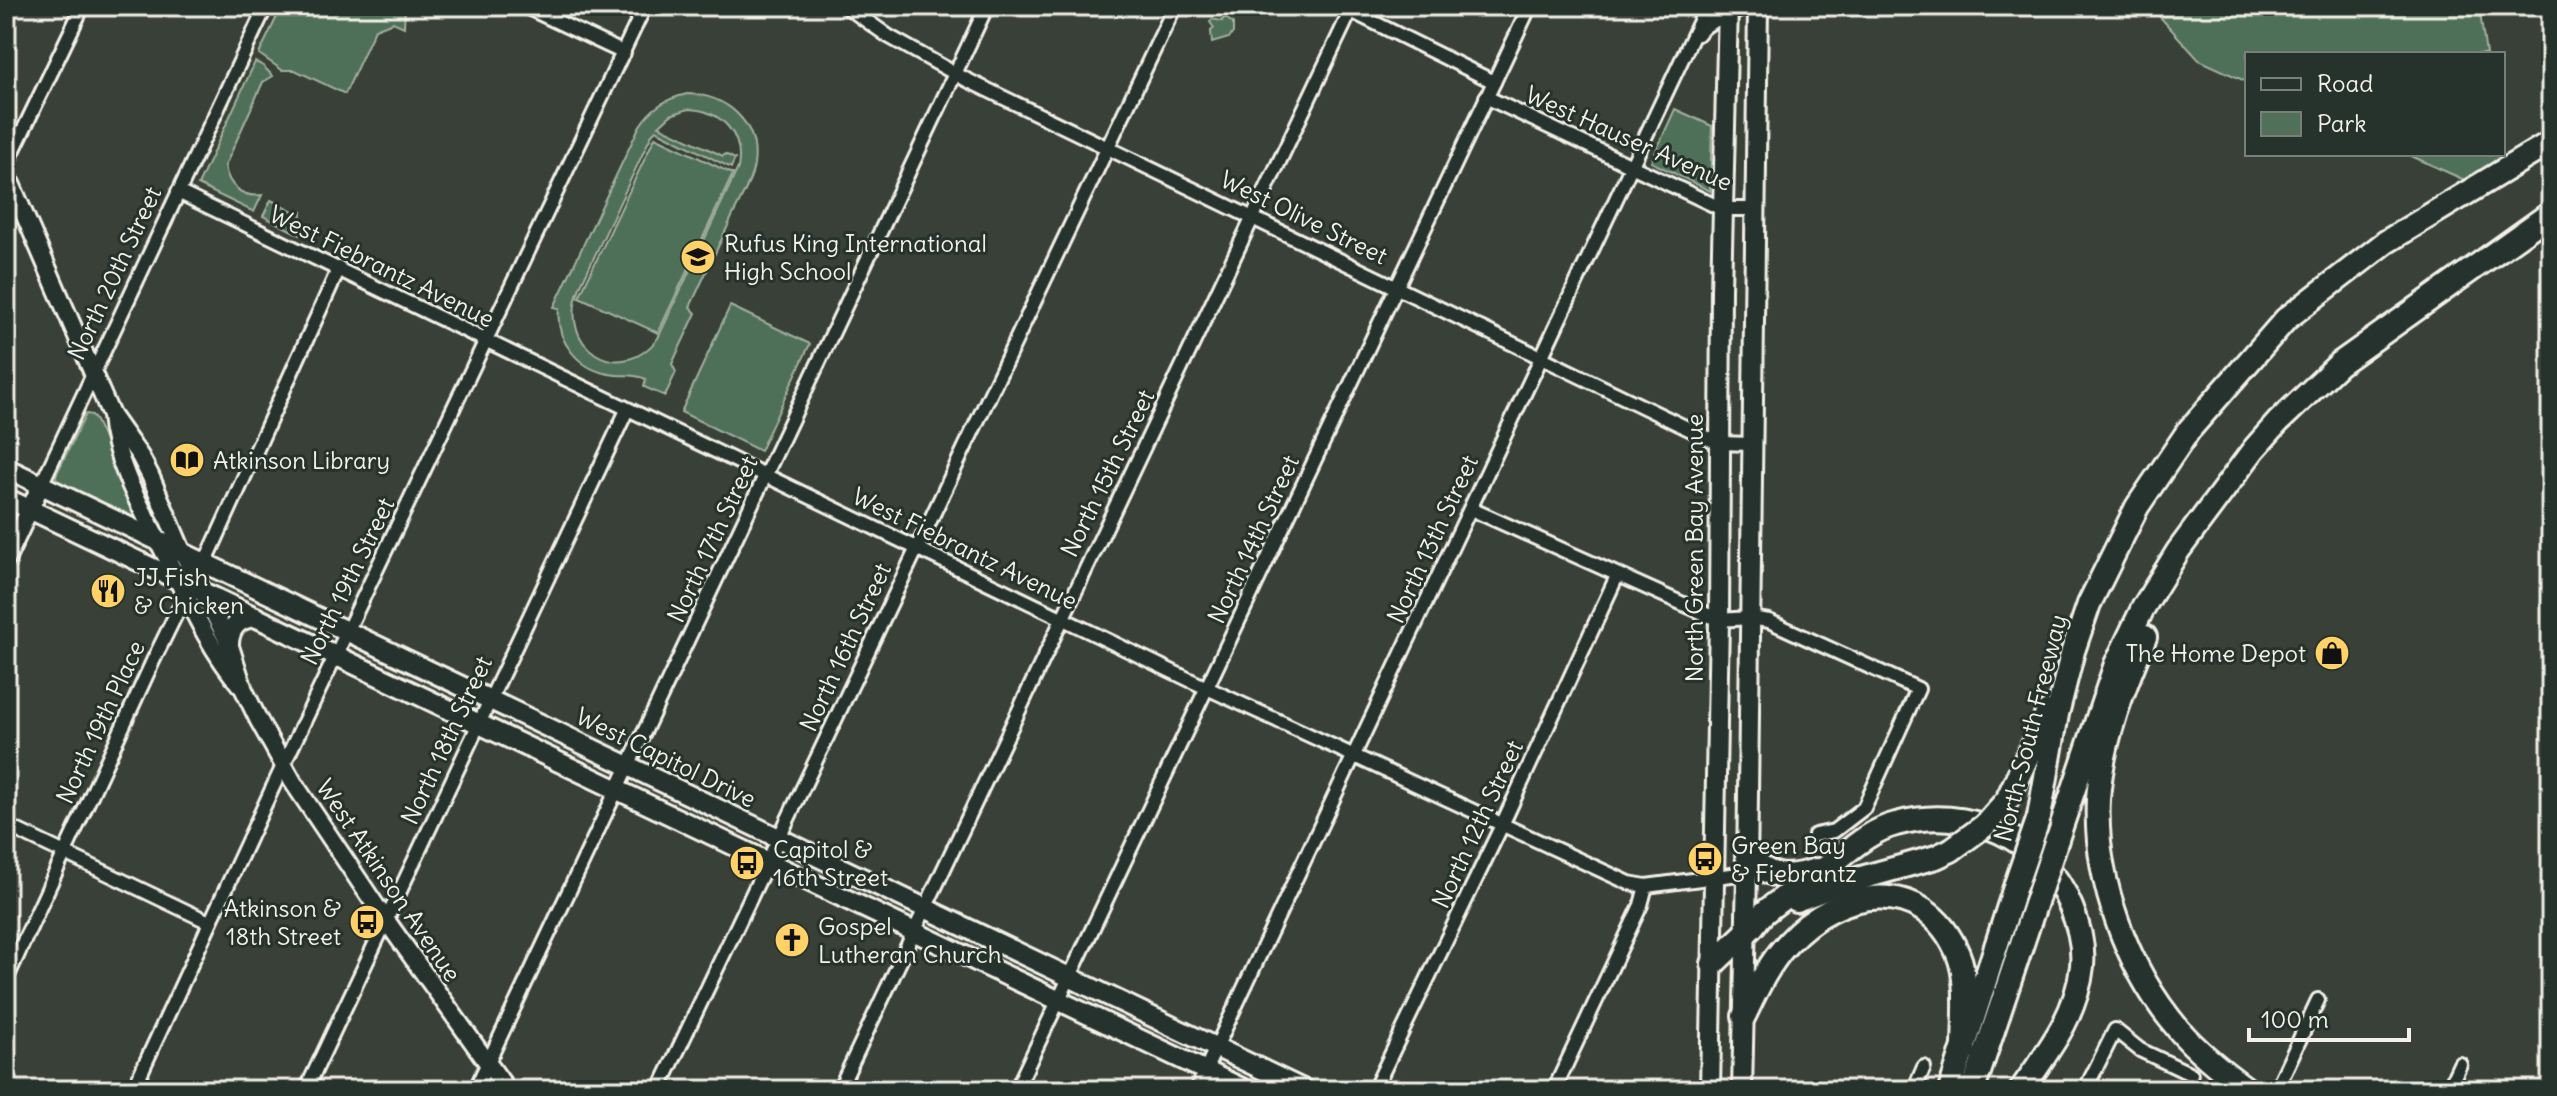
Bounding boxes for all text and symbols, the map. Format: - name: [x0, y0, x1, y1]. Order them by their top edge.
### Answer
- legend: [2245, 52, 2505, 156]
- text: Road: [2317, 68, 2373, 98]
- street label: West Hauser Avenue: [1521, 79, 1737, 197]
- text: Park: [2317, 108, 2367, 138]
- street label: West Olive Street: [1216, 164, 1392, 270]
- street label: North 20th Street: [61, 181, 167, 365]
- street label: West Fiebrantz Avenue: [265, 199, 499, 333]
- place label: Rufus King International High School: [724, 228, 987, 286]
- school or university icon: Rufus King International High School: [679, 238, 717, 276]
- street label: North 15th Street: [1054, 384, 1160, 562]
- street label: North Green Bay Avenue: [1679, 414, 1709, 682]
- library icon: Atkinson Library: [168, 441, 206, 479]
- place label: Atkinson Library: [213, 445, 390, 475]
- street label: North 14th Street: [1201, 450, 1305, 628]
- street label: North 13th Street: [1380, 450, 1484, 628]
- street label: North 17th Street: [660, 451, 764, 627]
- street label: West Fiebrantz Avenue: [848, 481, 1082, 615]
- street label: North 19th Street: [294, 492, 400, 670]
- street label: North 16th Street: [793, 558, 897, 736]
- place label: JJ Fish & Chicken: [134, 562, 244, 620]
- restaurant icon: JJ Fish & Chicken: [89, 572, 127, 610]
- street label: North-South Freeway: [1987, 611, 2073, 845]
- shop icon: The Home Depot: [2313, 634, 2351, 672]
- street label: North 19th Place: [49, 636, 151, 808]
- place label: The Home Depot: [2125, 638, 2306, 668]
- street label: North 18th Street: [394, 651, 498, 829]
- street label: West Capitol Drive: [571, 700, 761, 814]
- street label: North 12th Street: [1425, 735, 1529, 913]
- street label: West Atkinson Avenue: [310, 773, 468, 987]
- place label: Green Bay & Fiebrantz: [1731, 830, 1857, 888]
- place label: Capitol & 16th Street: [773, 834, 888, 892]
- bus stop icon: Green Bay & Fiebrantz: [1686, 840, 1724, 878]
- bus stop icon: Capitol & 16th Street: [728, 844, 766, 882]
- place label: Atkinson & 18th Street: [224, 893, 341, 951]
- bus stop icon: Atkinson & 18th Street: [348, 903, 386, 941]
- place label: Gospel Lutheran Church: [818, 911, 1002, 969]
- church icon: Gospel Lutheran Church: [773, 921, 811, 959]
- scale bar: [2249, 992, 2409, 1042]
- text: 100 m: [2261, 1004, 2329, 1034]

